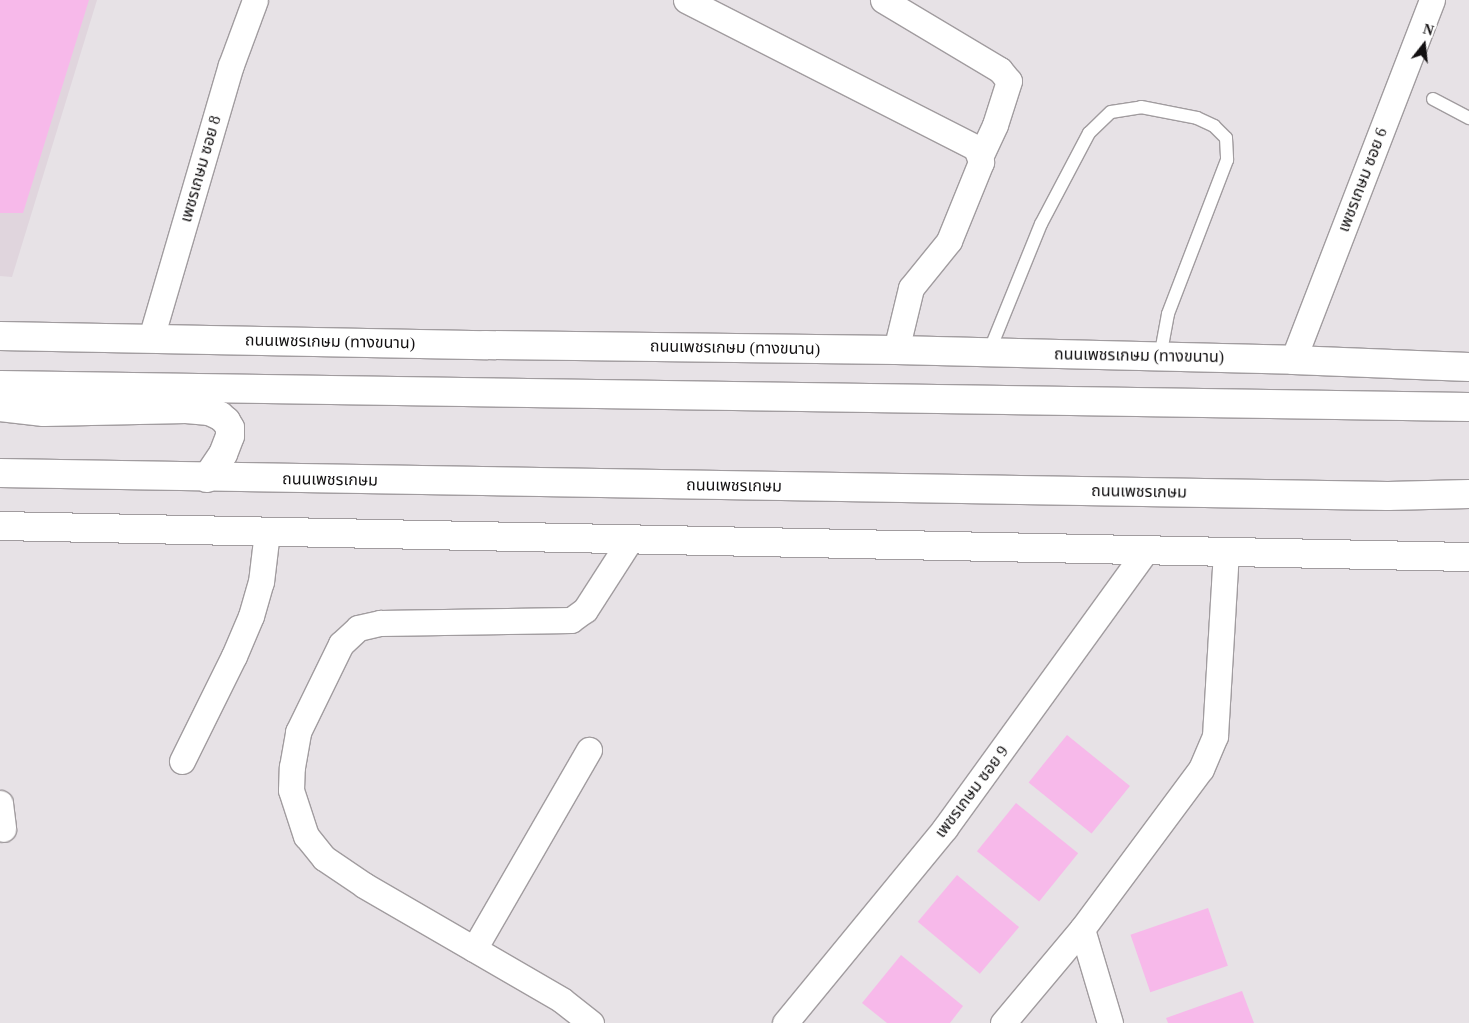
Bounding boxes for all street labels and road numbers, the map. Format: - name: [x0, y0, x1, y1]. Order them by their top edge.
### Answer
- street label: เพชรเกษม ซอย 8: [177, 113, 225, 225]
- street label: เพชรเกษม ซอย 6: [1334, 125, 1392, 235]
- street label: ถนนเพชรเกษม (ทางขนาน): [245, 331, 415, 353]
- street label: ถนนเพชรเกษม (ทางขนาน): [650, 337, 820, 359]
- street label: ถนนเพชรเกษม (ทางขนาน): [1054, 345, 1224, 367]
- street label: ถนนเพชรเกษม: [282, 470, 378, 490]
- street label: ถนนเพชรเกษม: [686, 476, 782, 496]
- street label: ถนนเพชรเกษม: [1091, 482, 1187, 502]
- street label: เพชรเกษม ซอย 9: [931, 742, 1013, 842]

